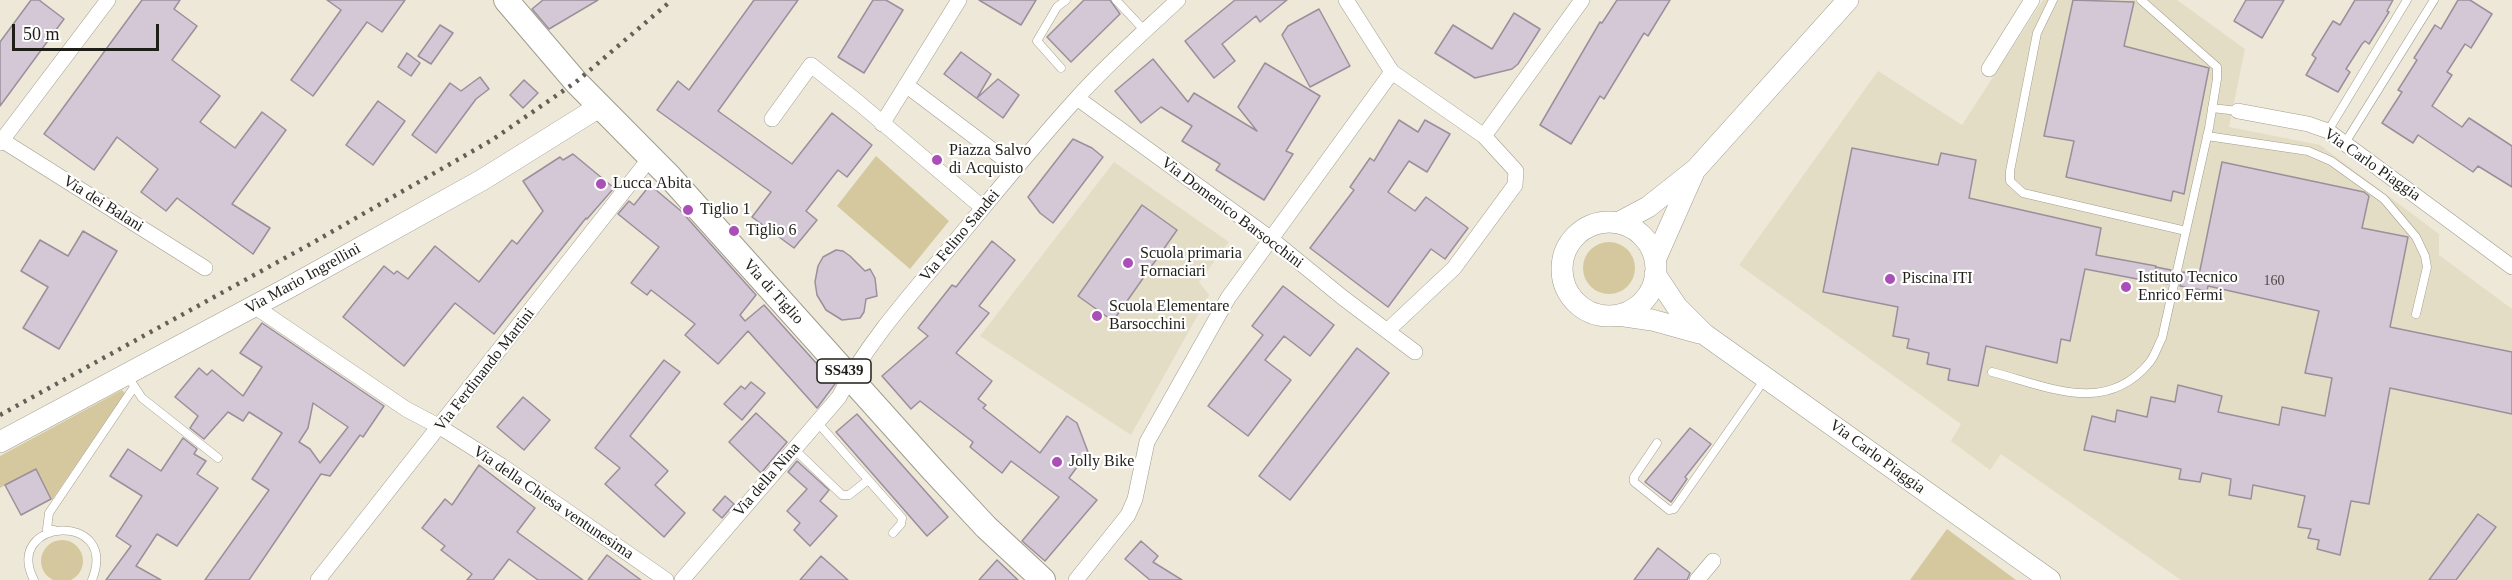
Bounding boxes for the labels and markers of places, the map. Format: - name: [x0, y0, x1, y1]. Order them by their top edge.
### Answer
- place label: Piazza Salvo di Acquisto: [949, 141, 1031, 179]
- marker: Piazza Salvo di Acquisto: [930, 153, 944, 167]
- place label: Lucca Abita: [613, 174, 692, 194]
- marker: Lucca Abita: [594, 177, 608, 191]
- place label: Tiglio 1: [700, 200, 751, 220]
- marker: Tiglio 1: [681, 203, 695, 217]
- place label: Tiglio 6: [746, 221, 797, 241]
- marker: Tiglio 6: [727, 224, 741, 238]
- place label: Scuola primaria Fornaciari: [1140, 244, 1242, 282]
- marker: Scuola primaria Fornaciari: [1121, 256, 1135, 270]
- place label: Istituto Tecnico Enrico Fermi: [2138, 268, 2238, 306]
- place label: Piscina ITI: [1902, 269, 1973, 289]
- marker: Piscina ITI: [1883, 272, 1897, 286]
- marker: Istituto Tecnico Enrico Fermi: [2119, 280, 2133, 294]
- place label: Scuola Elementare Barsocchini: [1109, 297, 1229, 335]
- marker: Scuola Elementare Barsocchini: [1090, 309, 1104, 323]
- place label: Jolly Bike: [1069, 452, 1134, 472]
- marker: Jolly Bike: [1050, 455, 1064, 469]

